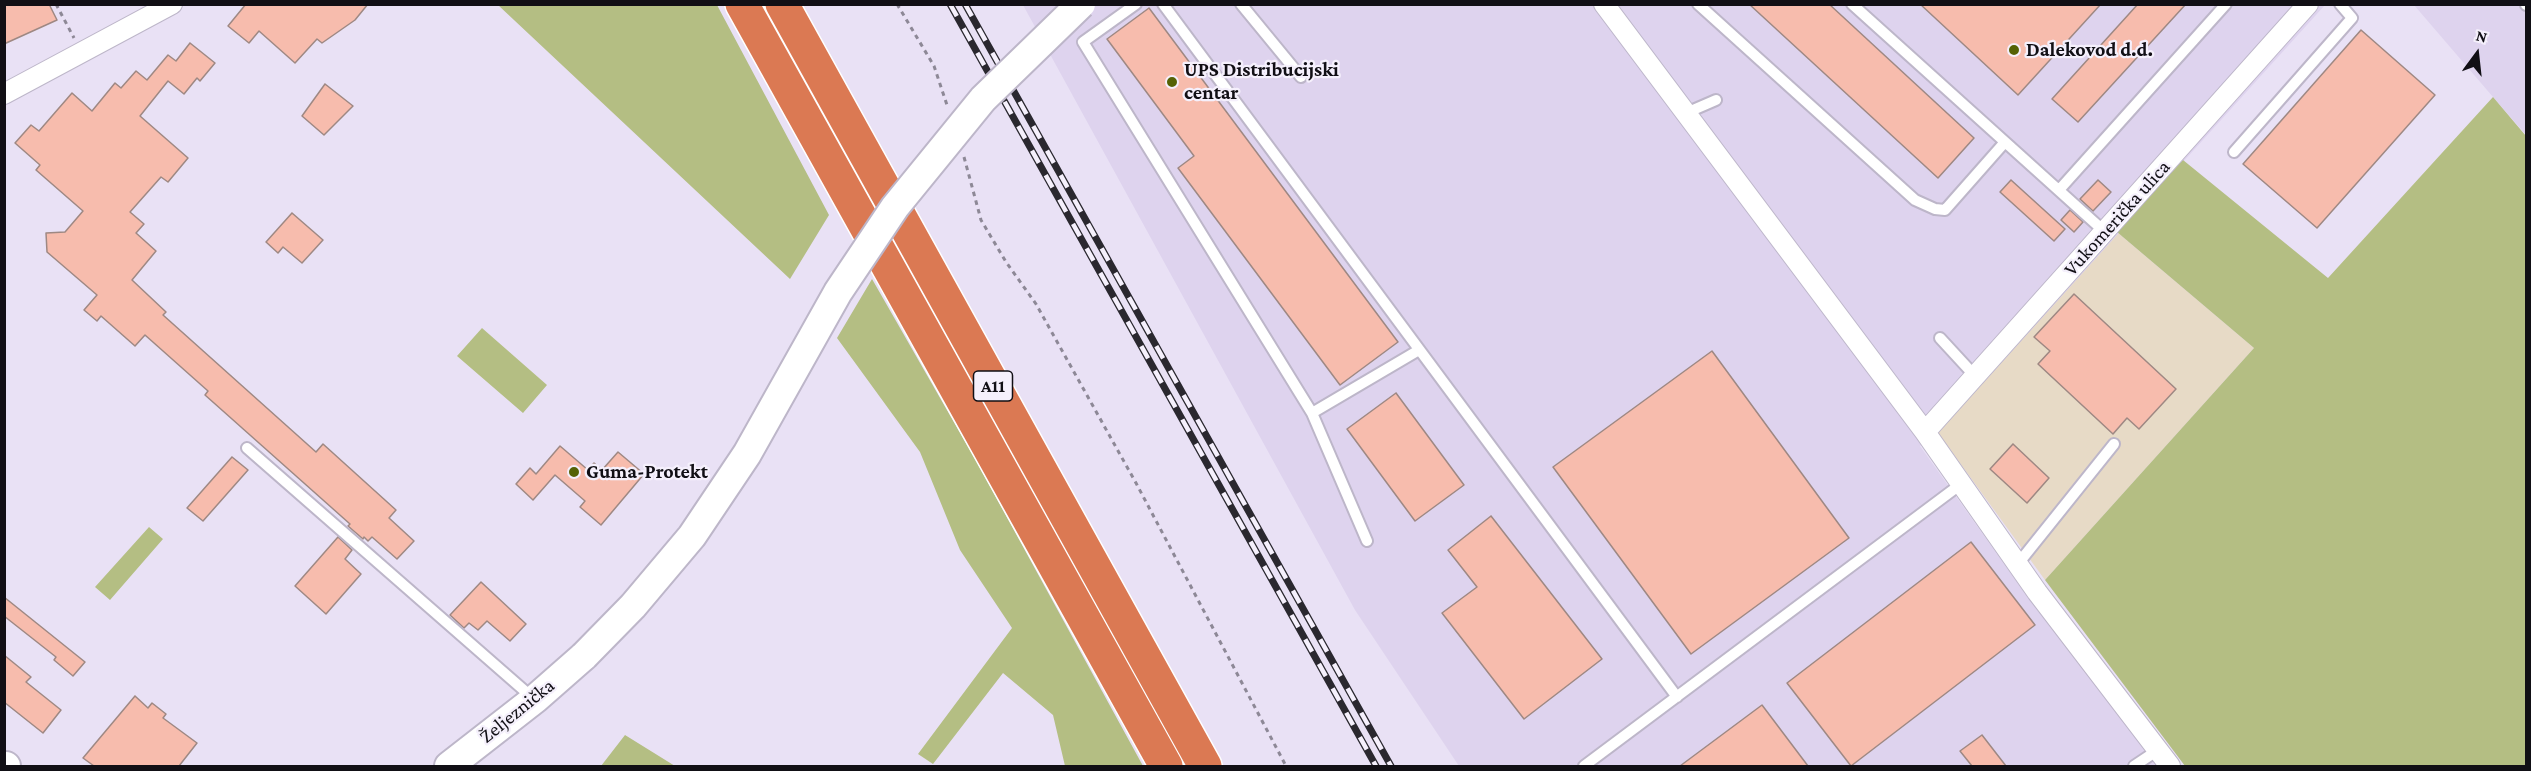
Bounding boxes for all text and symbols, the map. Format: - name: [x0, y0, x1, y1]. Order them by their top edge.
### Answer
- north arrow: [2447, 24, 2507, 84]
- text: N: [2474, 27, 2489, 46]
- place label: Dalekovod d.d.: [2026, 38, 2153, 62]
- marker: Dalekovod d.d.: [2007, 43, 2021, 57]
- place label: UPS Distribucijski centar: [1184, 58, 1339, 105]
- marker: UPS Distribucijski centar: [1165, 75, 1179, 89]
- street label: Vukomerička ulica: [2059, 155, 2175, 281]
- road number: A11: [974, 371, 1012, 401]
- place label: Guma-Protekt: [586, 460, 708, 484]
- marker: Guma-Protekt: [567, 465, 581, 479]
- street label: Željeznička: [475, 673, 559, 749]

